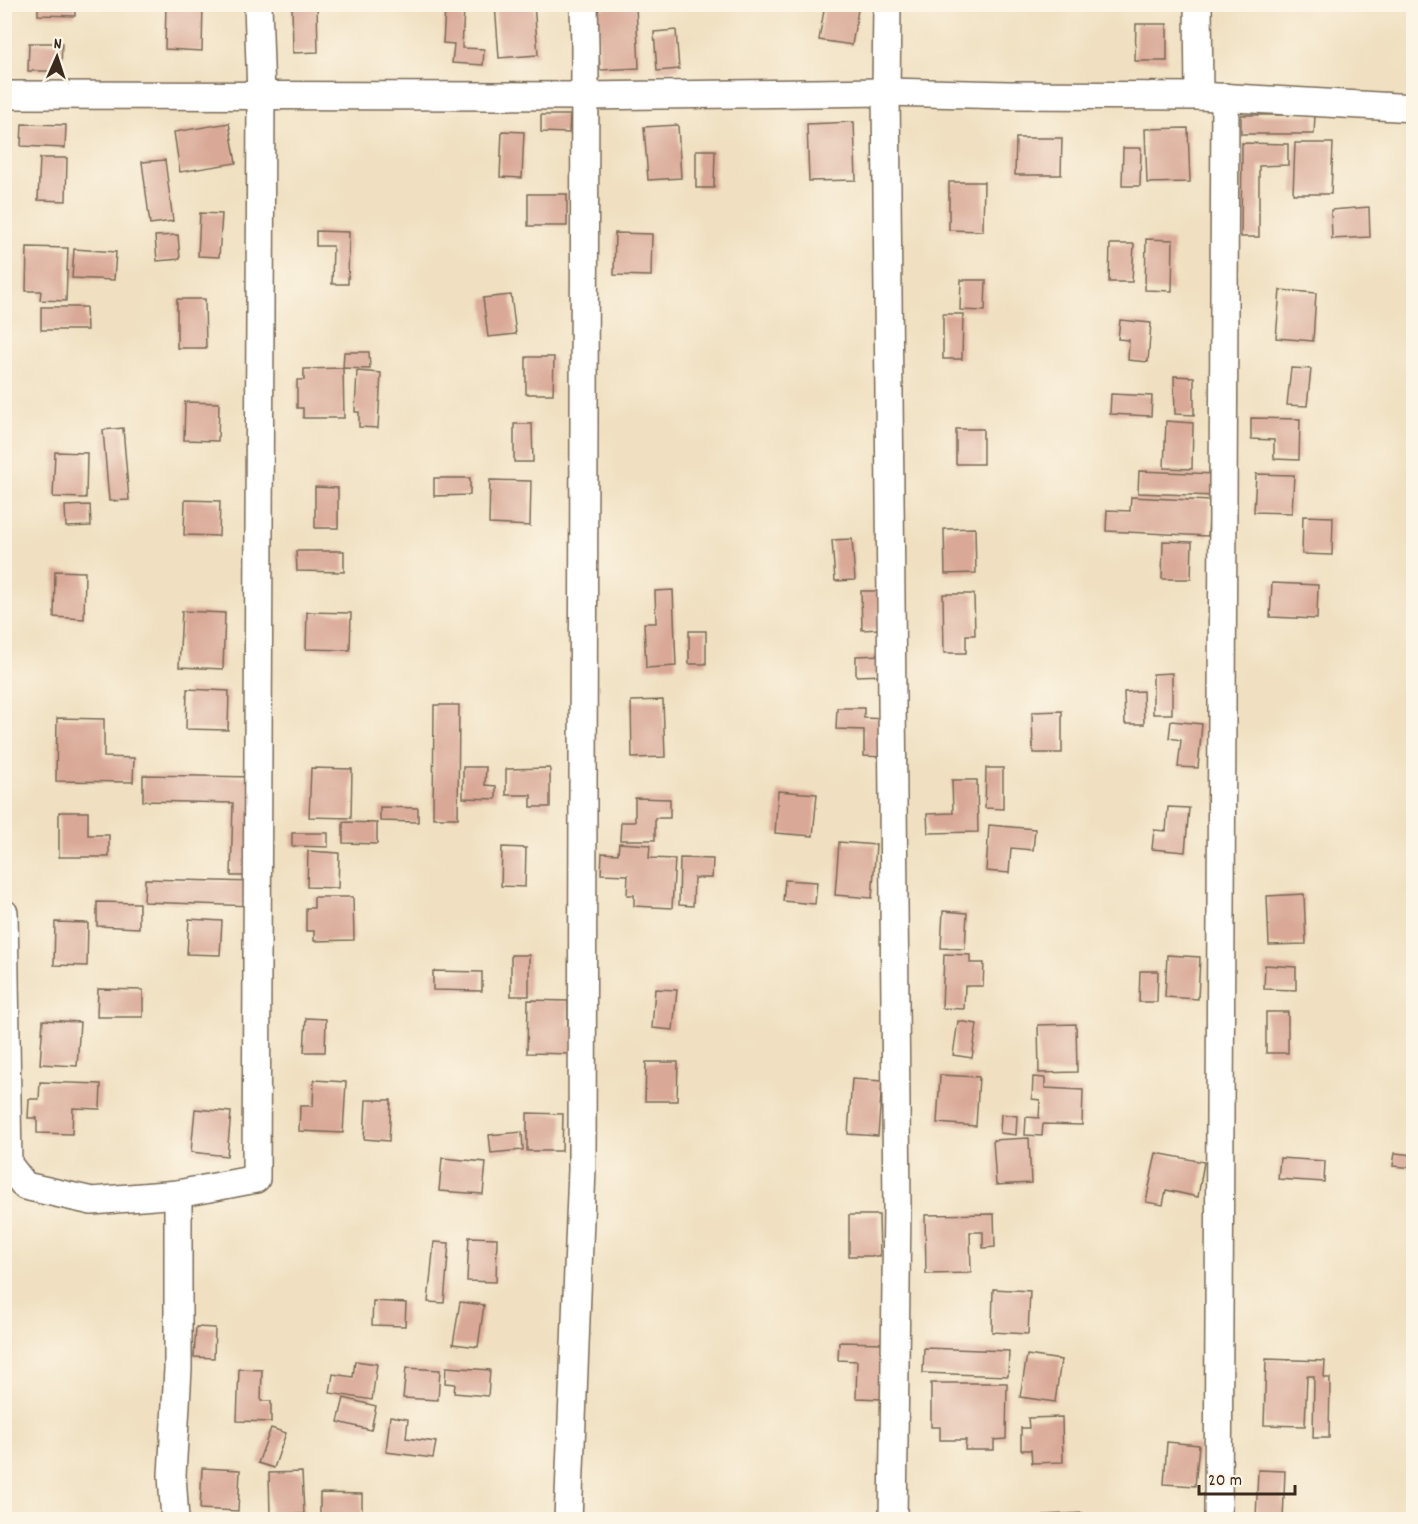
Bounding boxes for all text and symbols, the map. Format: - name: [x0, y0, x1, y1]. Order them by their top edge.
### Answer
- north arrow: [27, 27, 87, 87]
- text: N: [53, 33, 62, 56]
- scale bar: [1199, 1458, 1295, 1496]
- text: 20 m: [1208, 1469, 1242, 1494]

